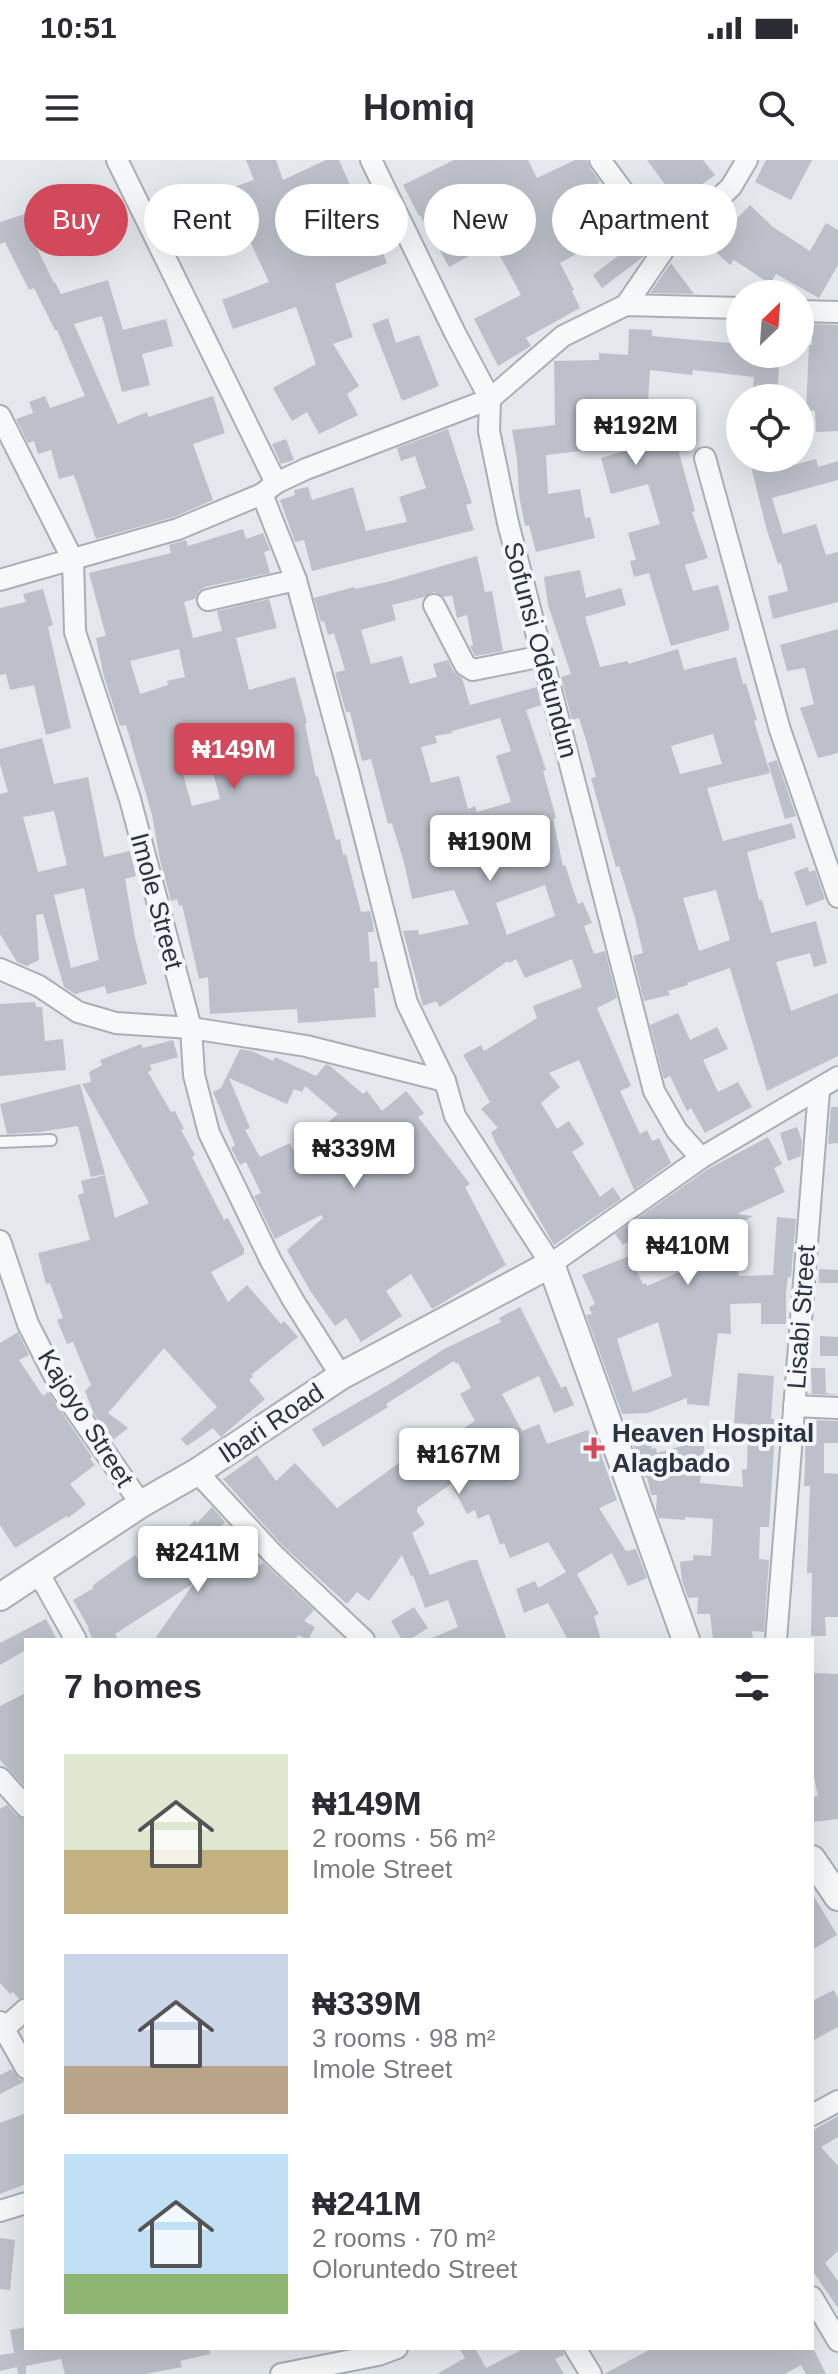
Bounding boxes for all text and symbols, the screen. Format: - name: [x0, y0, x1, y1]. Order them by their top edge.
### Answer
- text: 10:51: [40, 11, 117, 44]
- icon: menu: [40, 86, 84, 130]
- icon: search: [754, 86, 798, 130]
- text: Homiq: [363, 87, 475, 128]
- chip: Buy: [24, 184, 128, 256]
- chip: Rent: [144, 184, 259, 256]
- chip: Filters: [275, 184, 408, 256]
- chip: New: [424, 184, 536, 256]
- chip: Apartment: [552, 184, 737, 256]
- north arrow: [726, 280, 814, 368]
- map controls: [726, 280, 814, 472]
- button: locate: [726, 384, 814, 472]
- pin: ₦192M: [580, 399, 692, 467]
- text: ₦192M: [594, 410, 678, 440]
- street label: Sofunsi Odetundun: [498, 539, 584, 761]
- pin: ₦149M: [178, 723, 290, 791]
- text: ₦149M: [192, 734, 276, 764]
- pin: ₦190M: [434, 815, 546, 883]
- text: ₦190M: [448, 826, 532, 856]
- street label: Imole Street: [124, 829, 190, 973]
- pin: ₦339M: [298, 1122, 410, 1190]
- text: ₦339M: [312, 1133, 396, 1163]
- pin: ₦410M: [632, 1219, 744, 1287]
- text: ₦410M: [646, 1230, 730, 1260]
- street label: Lisabi Street: [781, 1243, 821, 1390]
- street label: Kajoyo Street: [32, 1344, 140, 1493]
- street label: Ibari Road: [213, 1377, 329, 1469]
- place label: Heaven Hospital Alagbado: [612, 1418, 814, 1478]
- pin: ₦167M: [403, 1428, 515, 1496]
- marker: Heaven Hospital Alagbado: [583, 1437, 605, 1459]
- text: ₦167M: [417, 1439, 501, 1469]
- pin: ₦241M: [142, 1526, 254, 1594]
- text: ₦241M: [156, 1537, 240, 1567]
- icon: filters: [730, 1664, 774, 1708]
- text: 7 homes: [64, 1667, 202, 1705]
- text: ₦149M: [312, 1784, 422, 1822]
- icon: home: [128, 1786, 224, 1882]
- text: 2 rooms · 56 m²: [312, 1823, 496, 1853]
- text: Imole Street: [312, 1854, 452, 1884]
- text: ₦339M: [312, 1984, 422, 2022]
- icon: home: [128, 1986, 224, 2082]
- text: 3 rooms · 98 m²: [312, 2023, 496, 2053]
- text: Imole Street: [312, 2054, 452, 2084]
- text: ₦241M: [312, 2184, 422, 2222]
- icon: home: [128, 2186, 224, 2282]
- text: 2 rooms · 70 m²: [312, 2223, 496, 2253]
- text: Oloruntedo Street: [312, 2254, 517, 2284]

